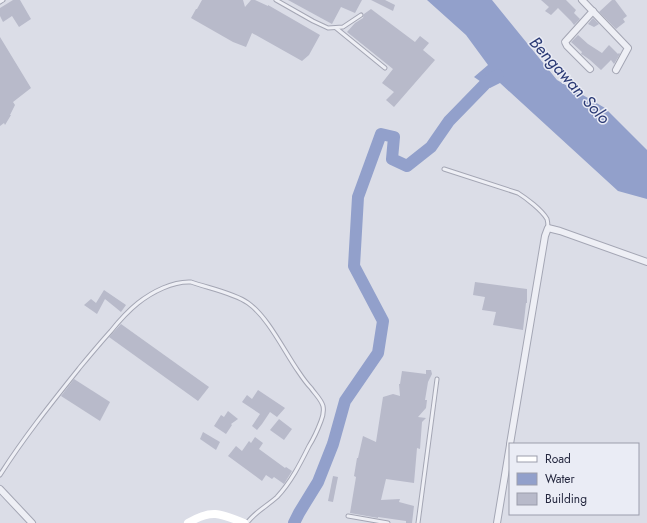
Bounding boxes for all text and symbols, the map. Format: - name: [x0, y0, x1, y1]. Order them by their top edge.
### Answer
- water label: Bengawan Solo: [524, 31, 616, 129]
- legend: [509, 443, 639, 515]
- text: Road: [545, 450, 571, 468]
- text: Water: [545, 470, 576, 488]
- text: Building: [545, 490, 587, 508]

